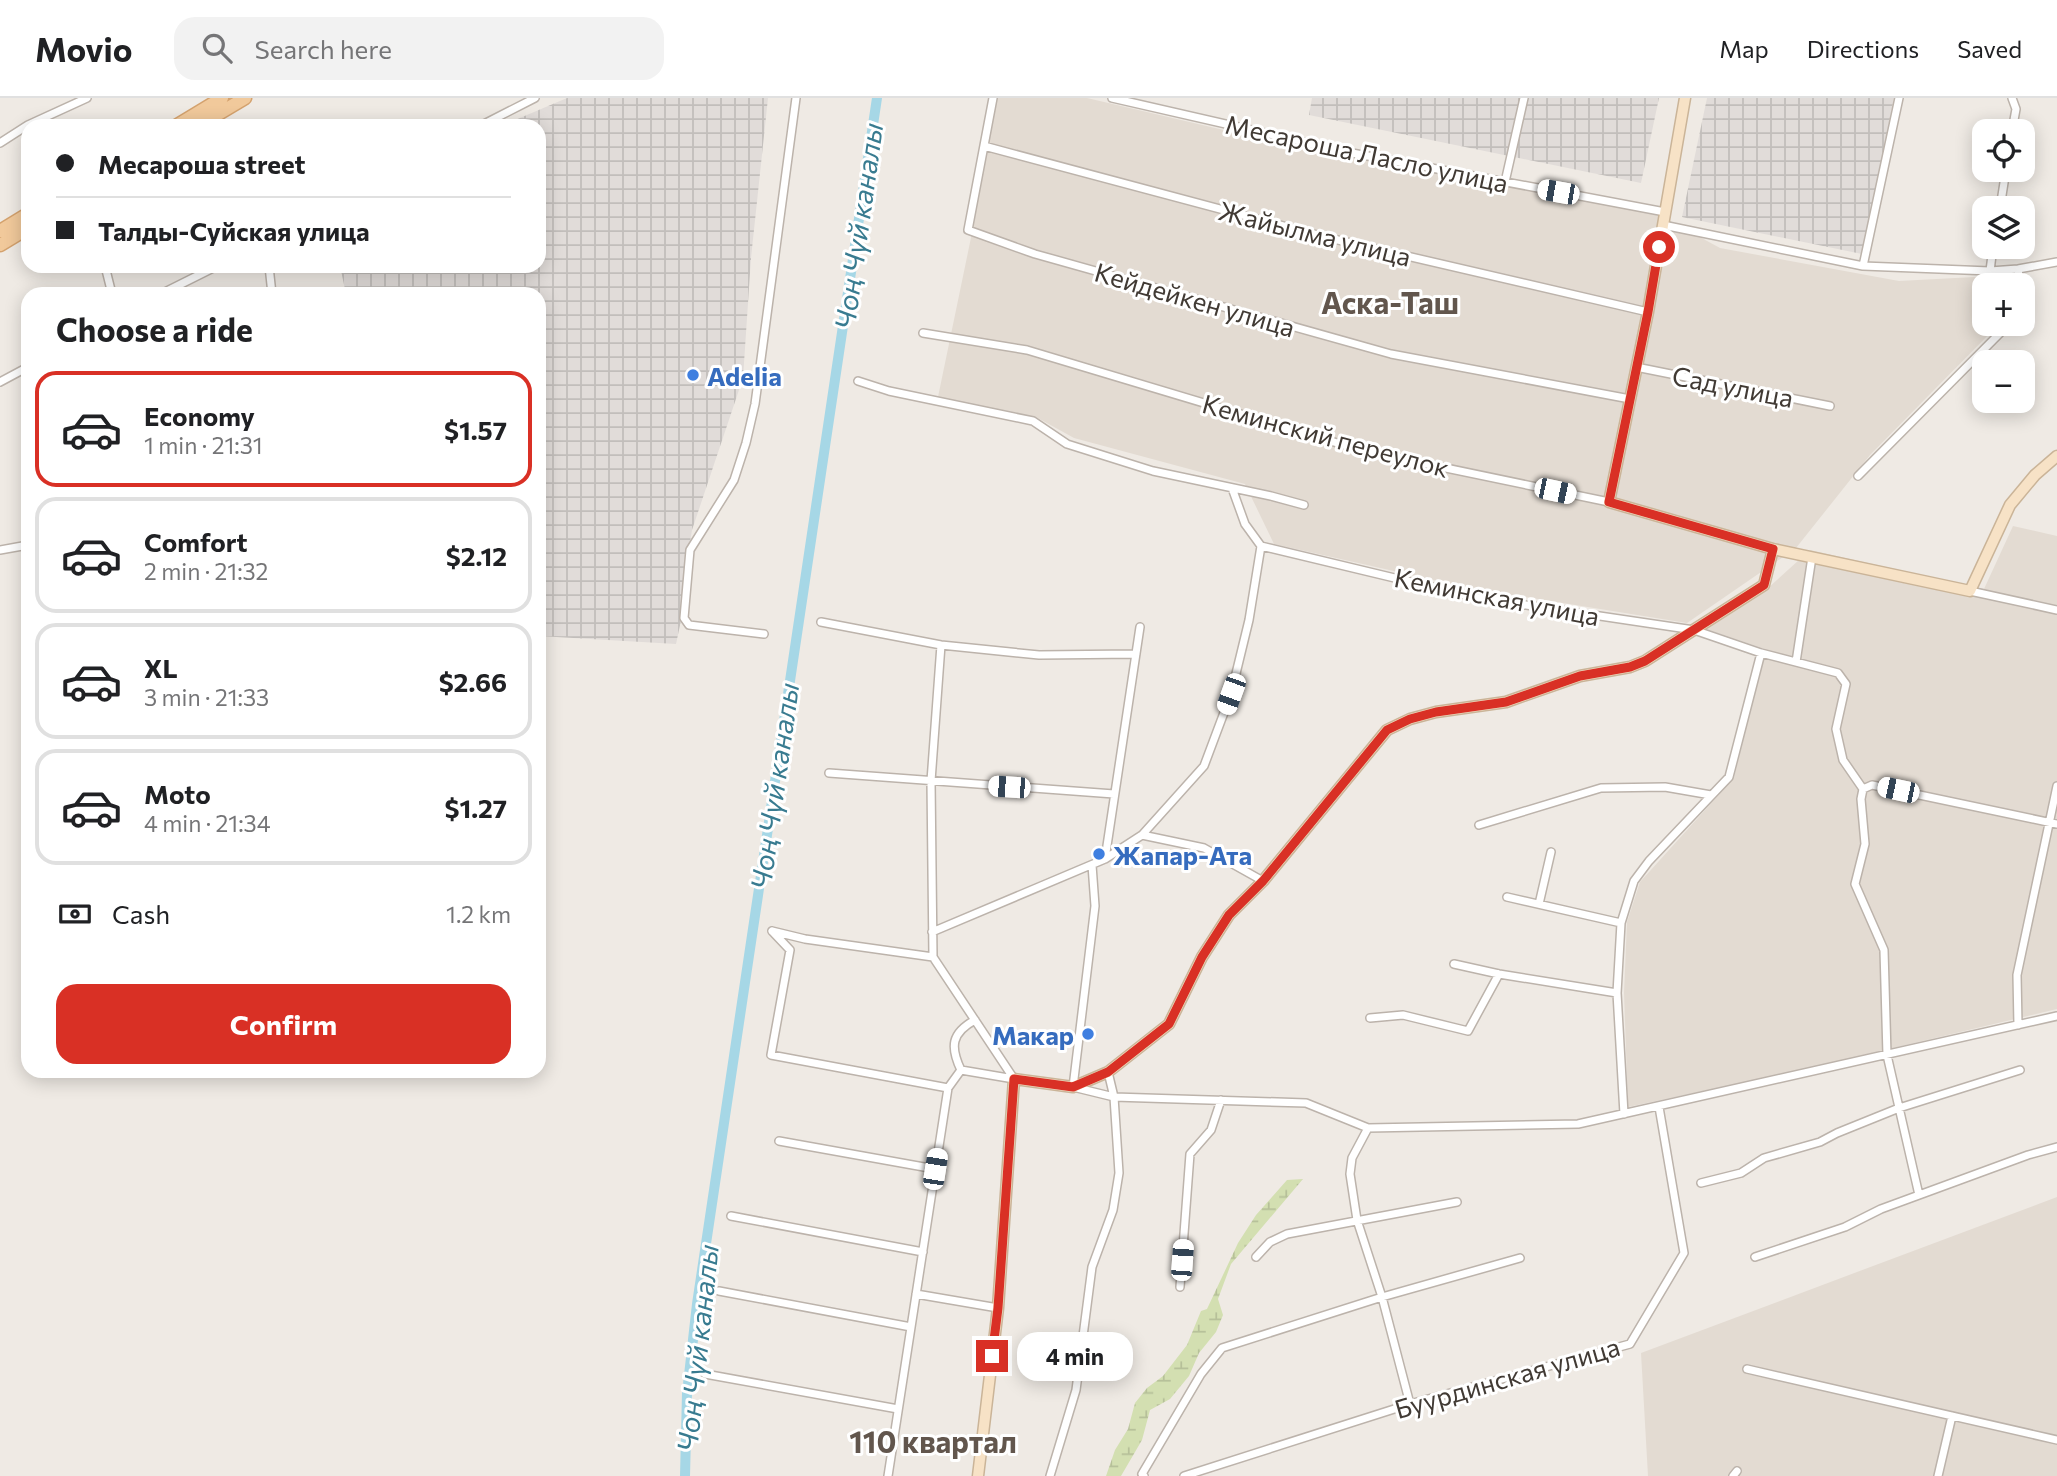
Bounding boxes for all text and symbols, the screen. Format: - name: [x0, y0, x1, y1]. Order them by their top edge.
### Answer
- search box: [174, 17, 664, 80]
- text: Movio: [35, 28, 132, 69]
- icon: search: [198, 29, 236, 67]
- text: Search here: [254, 33, 392, 64]
- text: Map: [1719, 34, 1769, 63]
- text: Directions: [1807, 34, 1919, 63]
- text: Saved: [1957, 34, 2022, 63]
- street label: Месароша Ласло улица: [1223, 108, 1511, 198]
- map controls: [1972, 119, 2035, 413]
- button: locate: [1972, 119, 2035, 182]
- water label: Чоң Чүй каналы: [827, 120, 889, 332]
- text: Месароша street: [98, 148, 306, 179]
- car: [1536, 178, 1581, 206]
- street label: Жайылма улица: [1216, 194, 1414, 272]
- button: layers: [1972, 196, 2035, 259]
- text: Талды-Суйская улица: [98, 215, 370, 246]
- route start: [1643, 231, 1675, 263]
- street label: Кейдейкен улица: [1091, 256, 1299, 342]
- button: +: [1972, 273, 2035, 336]
- district label: Аска-Таш: [1321, 283, 1459, 320]
- text: Choose a ride: [56, 309, 253, 349]
- button: −: [1972, 350, 2035, 413]
- street label: Сад улица: [1670, 359, 1796, 413]
- place label: Adelia: [707, 360, 782, 391]
- marker: Adelia: [685, 367, 701, 383]
- street label: Кеминский переулок: [1199, 387, 1453, 483]
- icon: car: [60, 398, 123, 461]
- text: Economy: [144, 400, 255, 431]
- text: $1.57: [444, 414, 507, 445]
- text: 1 min · 21:31: [144, 431, 263, 459]
- car: [1533, 476, 1578, 506]
- icon: car: [60, 524, 123, 587]
- text: Comfort: [144, 526, 247, 557]
- text: $2.12: [446, 540, 507, 571]
- text: 2 min · 21:32: [144, 557, 268, 585]
- street label: Кеминская улица: [1392, 561, 1602, 631]
- icon: car: [60, 650, 123, 713]
- text: XL: [144, 652, 178, 683]
- text: $2.66: [439, 666, 507, 697]
- car: [1214, 671, 1249, 717]
- water label: Чоң Чүй каналы: [743, 680, 805, 892]
- text: 3 min · 21:33: [144, 683, 269, 711]
- car: [988, 775, 1031, 799]
- car: [1876, 775, 1921, 805]
- icon: car: [60, 776, 123, 839]
- text: Moto: [144, 778, 211, 809]
- text: $1.27: [445, 792, 507, 823]
- text: 4 min · 21:34: [144, 809, 271, 837]
- place label: Жапар-Ата: [1113, 839, 1252, 870]
- marker: Жапар-Ата: [1091, 846, 1107, 862]
- icon: cash: [56, 895, 94, 933]
- text: Cash: [112, 898, 170, 929]
- text: 1.2 km: [446, 900, 511, 928]
- button: Confirm: [56, 984, 511, 1064]
- place label: Макар: [992, 1019, 1074, 1050]
- marker: Макар: [1080, 1026, 1096, 1042]
- car: [922, 1147, 949, 1191]
- car: [1171, 1238, 1194, 1282]
- water label: Чоң Чүй каналы: [669, 1243, 725, 1453]
- street label: Буурдинская улица: [1391, 1330, 1623, 1424]
- callout: 4 min: [1016, 1332, 1132, 1380]
- route end: [976, 1340, 1008, 1372]
- text: 4 min: [1046, 1342, 1104, 1370]
- district label: 110 квартал: [849, 1422, 1017, 1459]

